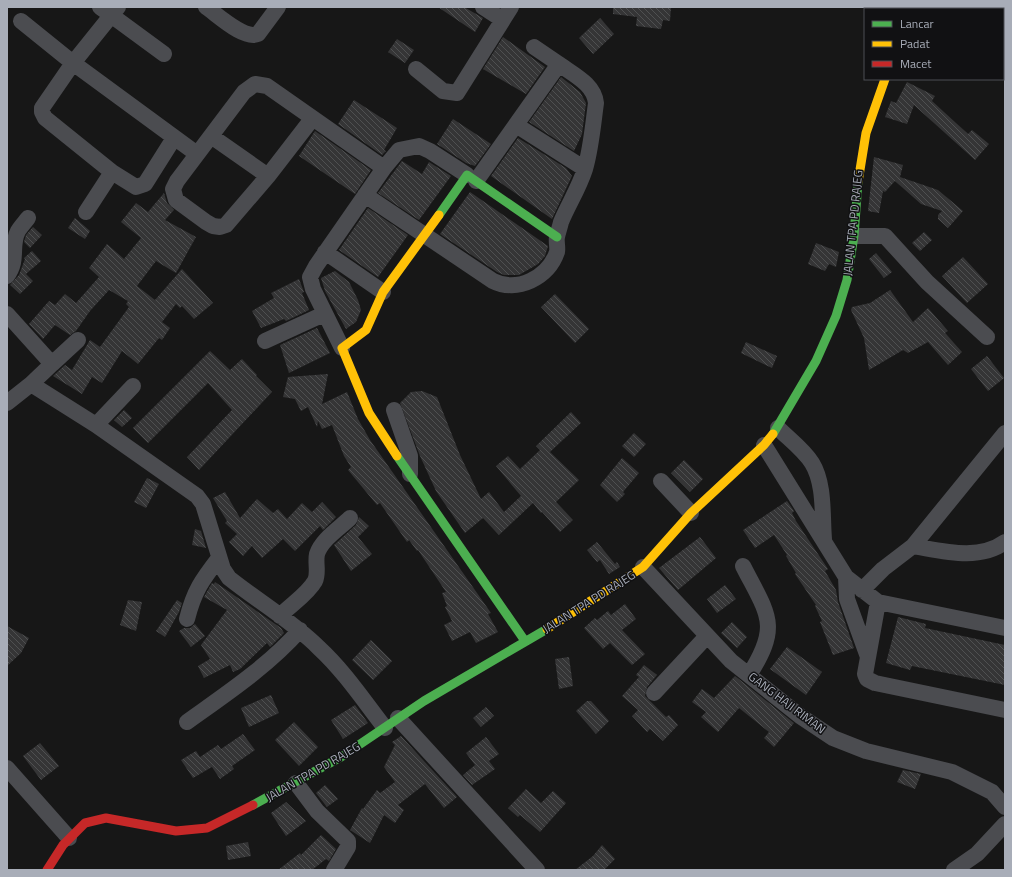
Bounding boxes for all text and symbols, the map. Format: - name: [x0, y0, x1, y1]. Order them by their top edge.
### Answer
- legend: [864, 8, 1004, 80]
- text: Lancar: [900, 14, 934, 33]
- text: Padat: [900, 34, 930, 53]
- text: Macet: [900, 54, 932, 73]
- street label: JALAN TPA PD RAJEG: [837, 169, 868, 277]
- street label: JALAN TPA PD RAJEG: [539, 565, 639, 638]
- street label: GANG HAJI RIMAN: [745, 667, 830, 738]
- street label: JALAN TPA PD RAJEG: [262, 737, 364, 806]

